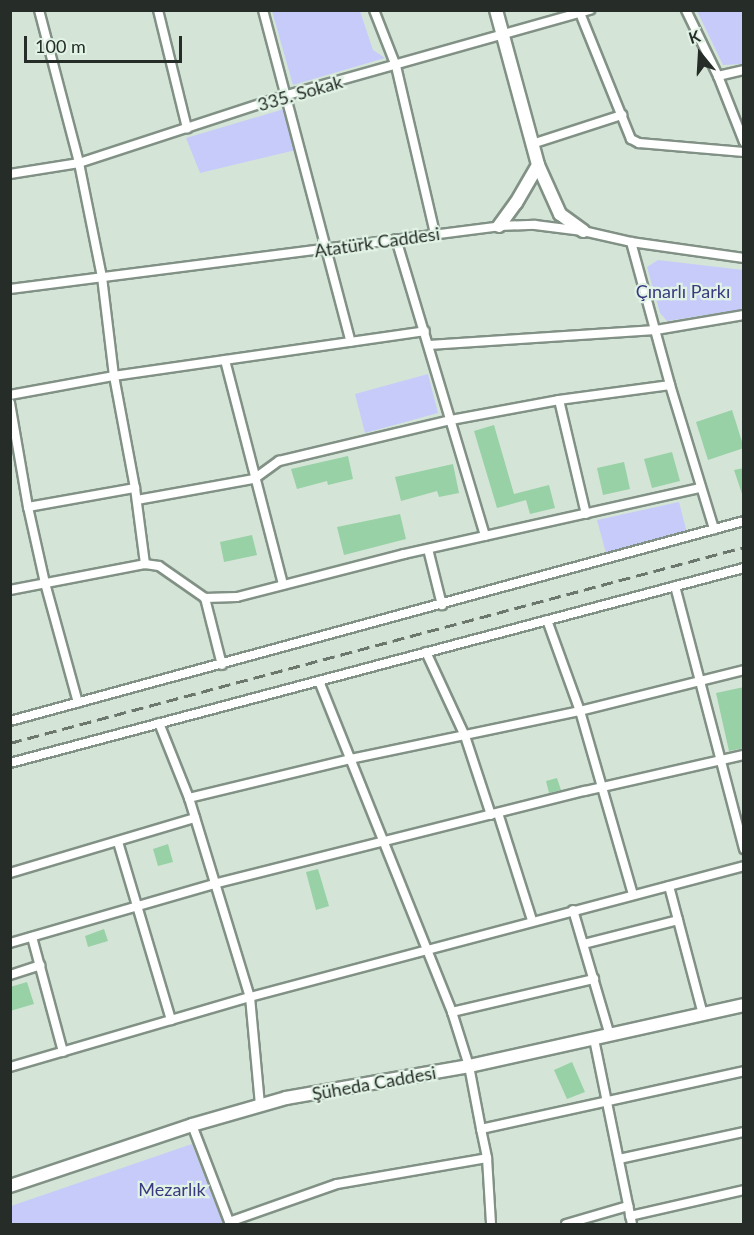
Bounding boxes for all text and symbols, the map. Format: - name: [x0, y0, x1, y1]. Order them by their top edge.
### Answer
- scale bar: [27, 24, 184, 62]
- north arrow: [670, 24, 730, 84]
- text: K: [686, 26, 702, 47]
- text: 100 m: [35, 35, 86, 57]
- street label: 335. Sokak: [255, 71, 345, 115]
- street label: Atatürk Caddesi: [313, 223, 441, 261]
- park label: Çınarlı Parkı: [636, 280, 730, 302]
- street label: Şüheda Caddesi: [310, 1061, 438, 1105]
- park label: Mezarlık: [138, 1178, 206, 1200]

